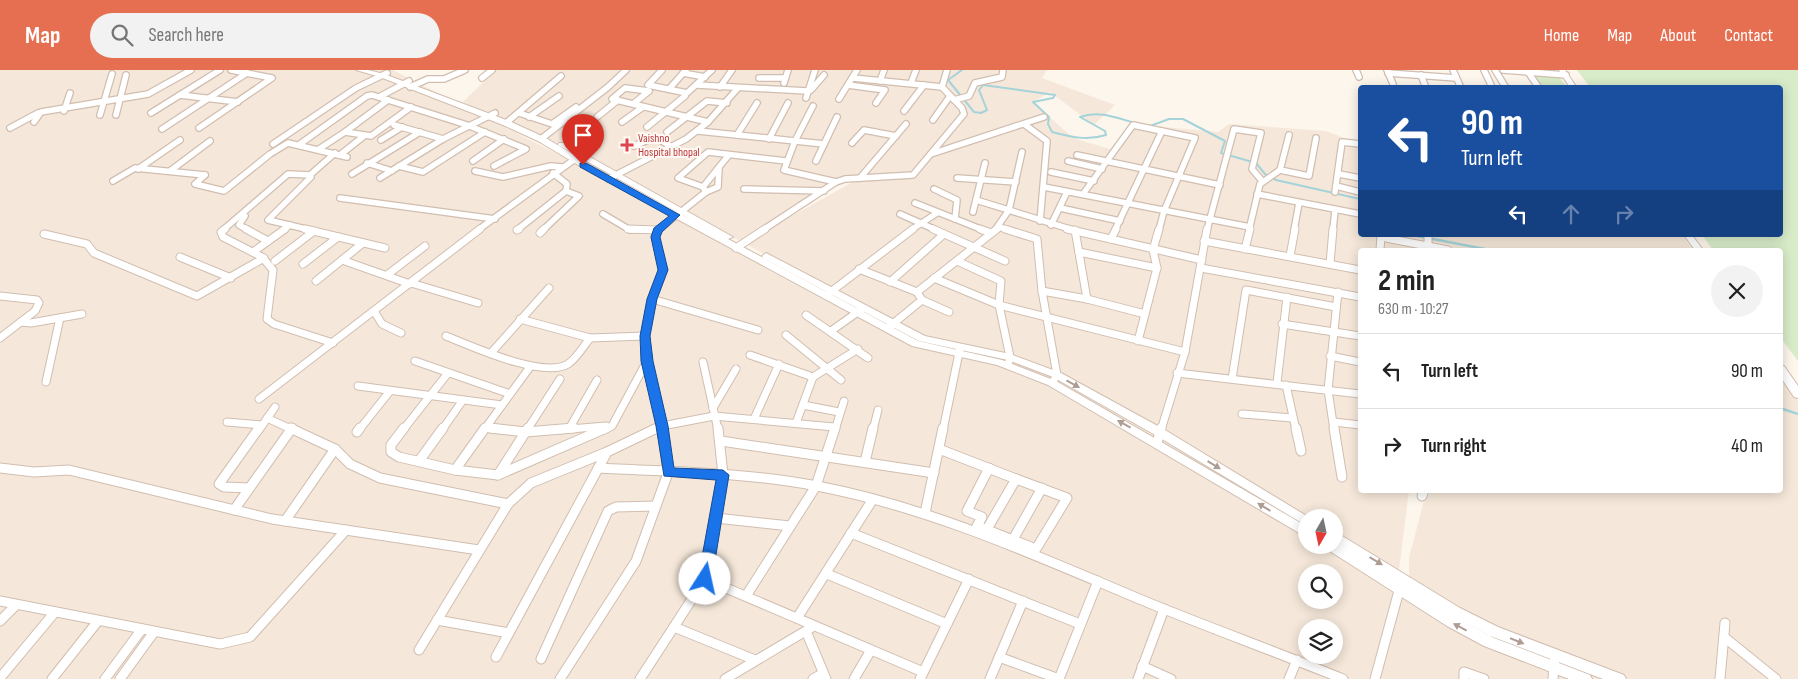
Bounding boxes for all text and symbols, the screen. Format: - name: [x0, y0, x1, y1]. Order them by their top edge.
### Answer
- search box: [90, 13, 440, 58]
- text: Map: [25, 21, 60, 50]
- icon: search: [108, 21, 136, 49]
- text: Search here: [148, 24, 224, 47]
- text: Home: [1544, 25, 1579, 46]
- text: Map: [1607, 25, 1632, 46]
- text: About: [1660, 25, 1696, 46]
- text: Contact: [1724, 25, 1773, 46]
- text: 90 m: [1461, 102, 1523, 145]
- icon: left: [1378, 105, 1443, 170]
- pin: [562, 114, 604, 165]
- icon: arrive: [569, 121, 597, 149]
- place label: Vaishno Hospital bhopal: [638, 131, 700, 160]
- marker: Vaishno Hospital bhopal: [620, 138, 634, 152]
- text: Turn left: [1461, 145, 1523, 172]
- icon: left: [1504, 200, 1532, 228]
- icon: ahead: [1557, 200, 1585, 228]
- icon: right: [1610, 200, 1638, 228]
- text: 2 min: [1378, 263, 1435, 299]
- button: close: [1711, 265, 1763, 317]
- text: 630 m · 10:27: [1378, 300, 1449, 319]
- icon: left: [1378, 357, 1406, 385]
- text: Turn left: [1421, 360, 1478, 383]
- text: 90 m: [1731, 360, 1763, 383]
- one-way arrow: [1067, 379, 1080, 388]
- one-way arrow: [1118, 420, 1131, 429]
- icon: right: [1378, 432, 1406, 460]
- text: Turn right: [1421, 435, 1486, 458]
- text: 40 m: [1731, 435, 1763, 458]
- one-way arrow: [1208, 460, 1221, 469]
- one-way arrow: [1258, 502, 1271, 511]
- north arrow: [1298, 509, 1342, 554]
- map controls: [1298, 509, 1343, 664]
- position arrow: [678, 552, 730, 604]
- one-way arrow: [1369, 557, 1382, 566]
- button: search: [1298, 564, 1343, 609]
- button: layers: [1298, 619, 1343, 664]
- one-way arrow: [1452, 623, 1467, 631]
- one-way arrow: [1510, 637, 1525, 645]

